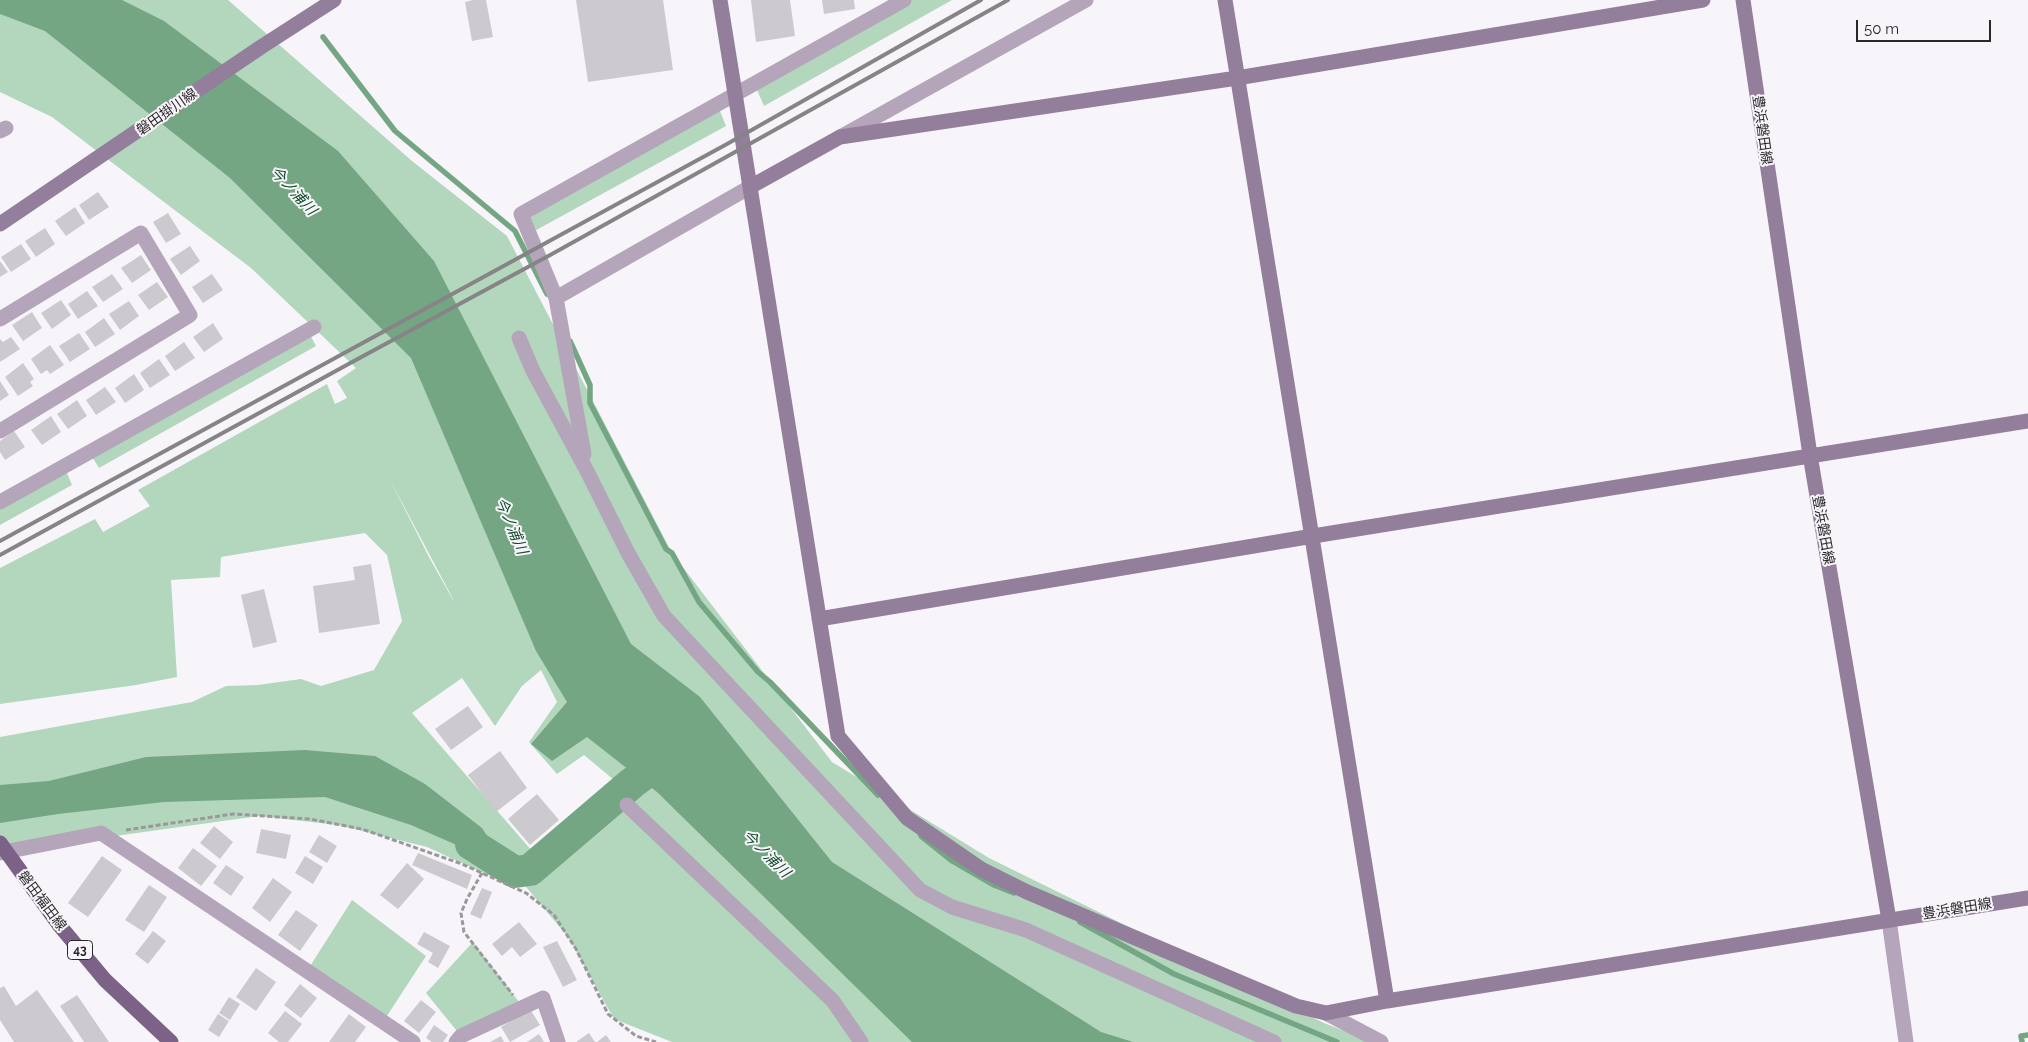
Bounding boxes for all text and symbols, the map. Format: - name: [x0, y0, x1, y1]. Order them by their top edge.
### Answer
- scale bar: [1858, 10, 1993, 42]
- text: 50 m: [1864, 20, 1899, 38]
- street label: 磐田掛川線: [134, 85, 200, 139]
- street label: 豊浜磐田線: [1749, 94, 1775, 166]
- water label: 今ノ浦川: [266, 163, 320, 219]
- street label: 豊浜磐田線: [1809, 494, 1837, 566]
- water label: 今ノ浦川: [491, 495, 531, 557]
- water label: 今ノ浦川: [738, 826, 794, 882]
- street label: 磐田福田線: [14, 868, 70, 934]
- street label: 豊浜磐田線: [1921, 895, 1993, 923]
- road number: 43: [68, 940, 92, 960]

